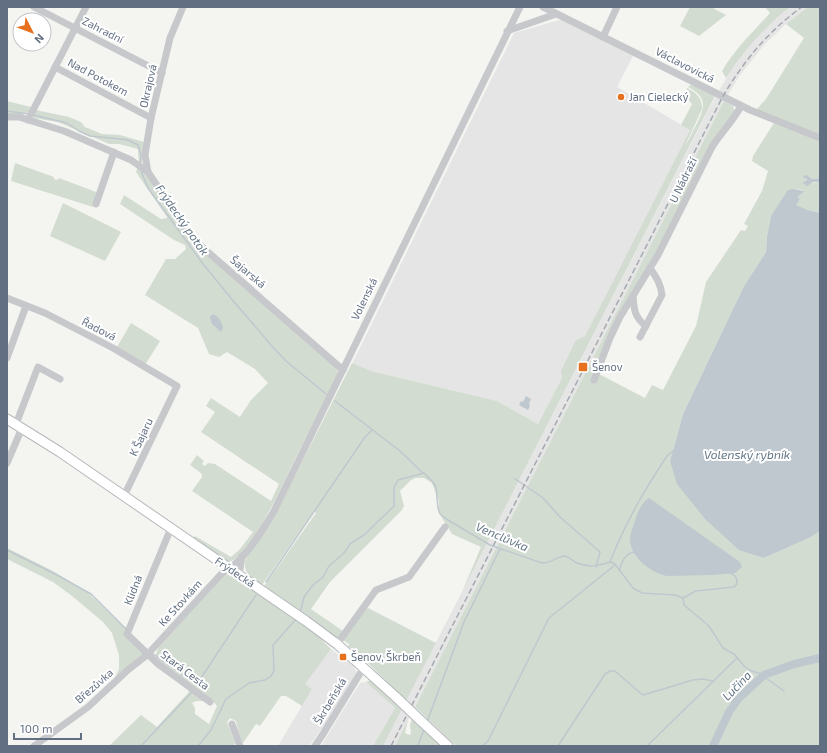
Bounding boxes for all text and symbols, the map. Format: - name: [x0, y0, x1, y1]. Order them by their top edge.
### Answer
- north arrow: [12, 12, 52, 52]
- street label: Zahradní: [80, 14, 127, 46]
- text: N: [32, 32, 47, 46]
- street label: Václavovická: [653, 44, 717, 85]
- street label: Nad Potokem: [66, 55, 131, 98]
- street label: Okrajová: [136, 63, 160, 109]
- place label: Jan Cielecký: [629, 90, 689, 103]
- marker: Jan Cielecký: [616, 92, 626, 102]
- street label: U Nádraží: [666, 154, 700, 205]
- water label: Frýdecký potok: [152, 181, 212, 258]
- street label: Šajarská: [227, 253, 269, 291]
- street label: Volenská: [348, 276, 379, 322]
- street label: Řadová: [80, 314, 119, 343]
- place label: Šenov: [592, 360, 623, 373]
- marker: Šenov: [577, 361, 589, 373]
- street label: K Šajaru: [126, 416, 156, 458]
- water label: Volenský rybník: [704, 447, 790, 462]
- water label: Venclůvka: [474, 519, 531, 553]
- street label: Frýdecká: [213, 554, 258, 590]
- street label: Klidná: [121, 573, 144, 607]
- street label: Ke Stovkám: [155, 577, 204, 629]
- street label: Stará Cesta: [159, 647, 212, 692]
- place label: Šenov, Škrbeň: [351, 650, 421, 663]
- marker: Šenov, Škrbeň: [338, 652, 348, 662]
- street label: Březůvka: [72, 666, 115, 706]
- water label: Lučina: [719, 668, 754, 703]
- street label: Škrbeňská: [311, 675, 349, 726]
- scale bar: [14, 715, 81, 741]
- text: 100 m: [20, 721, 52, 735]

